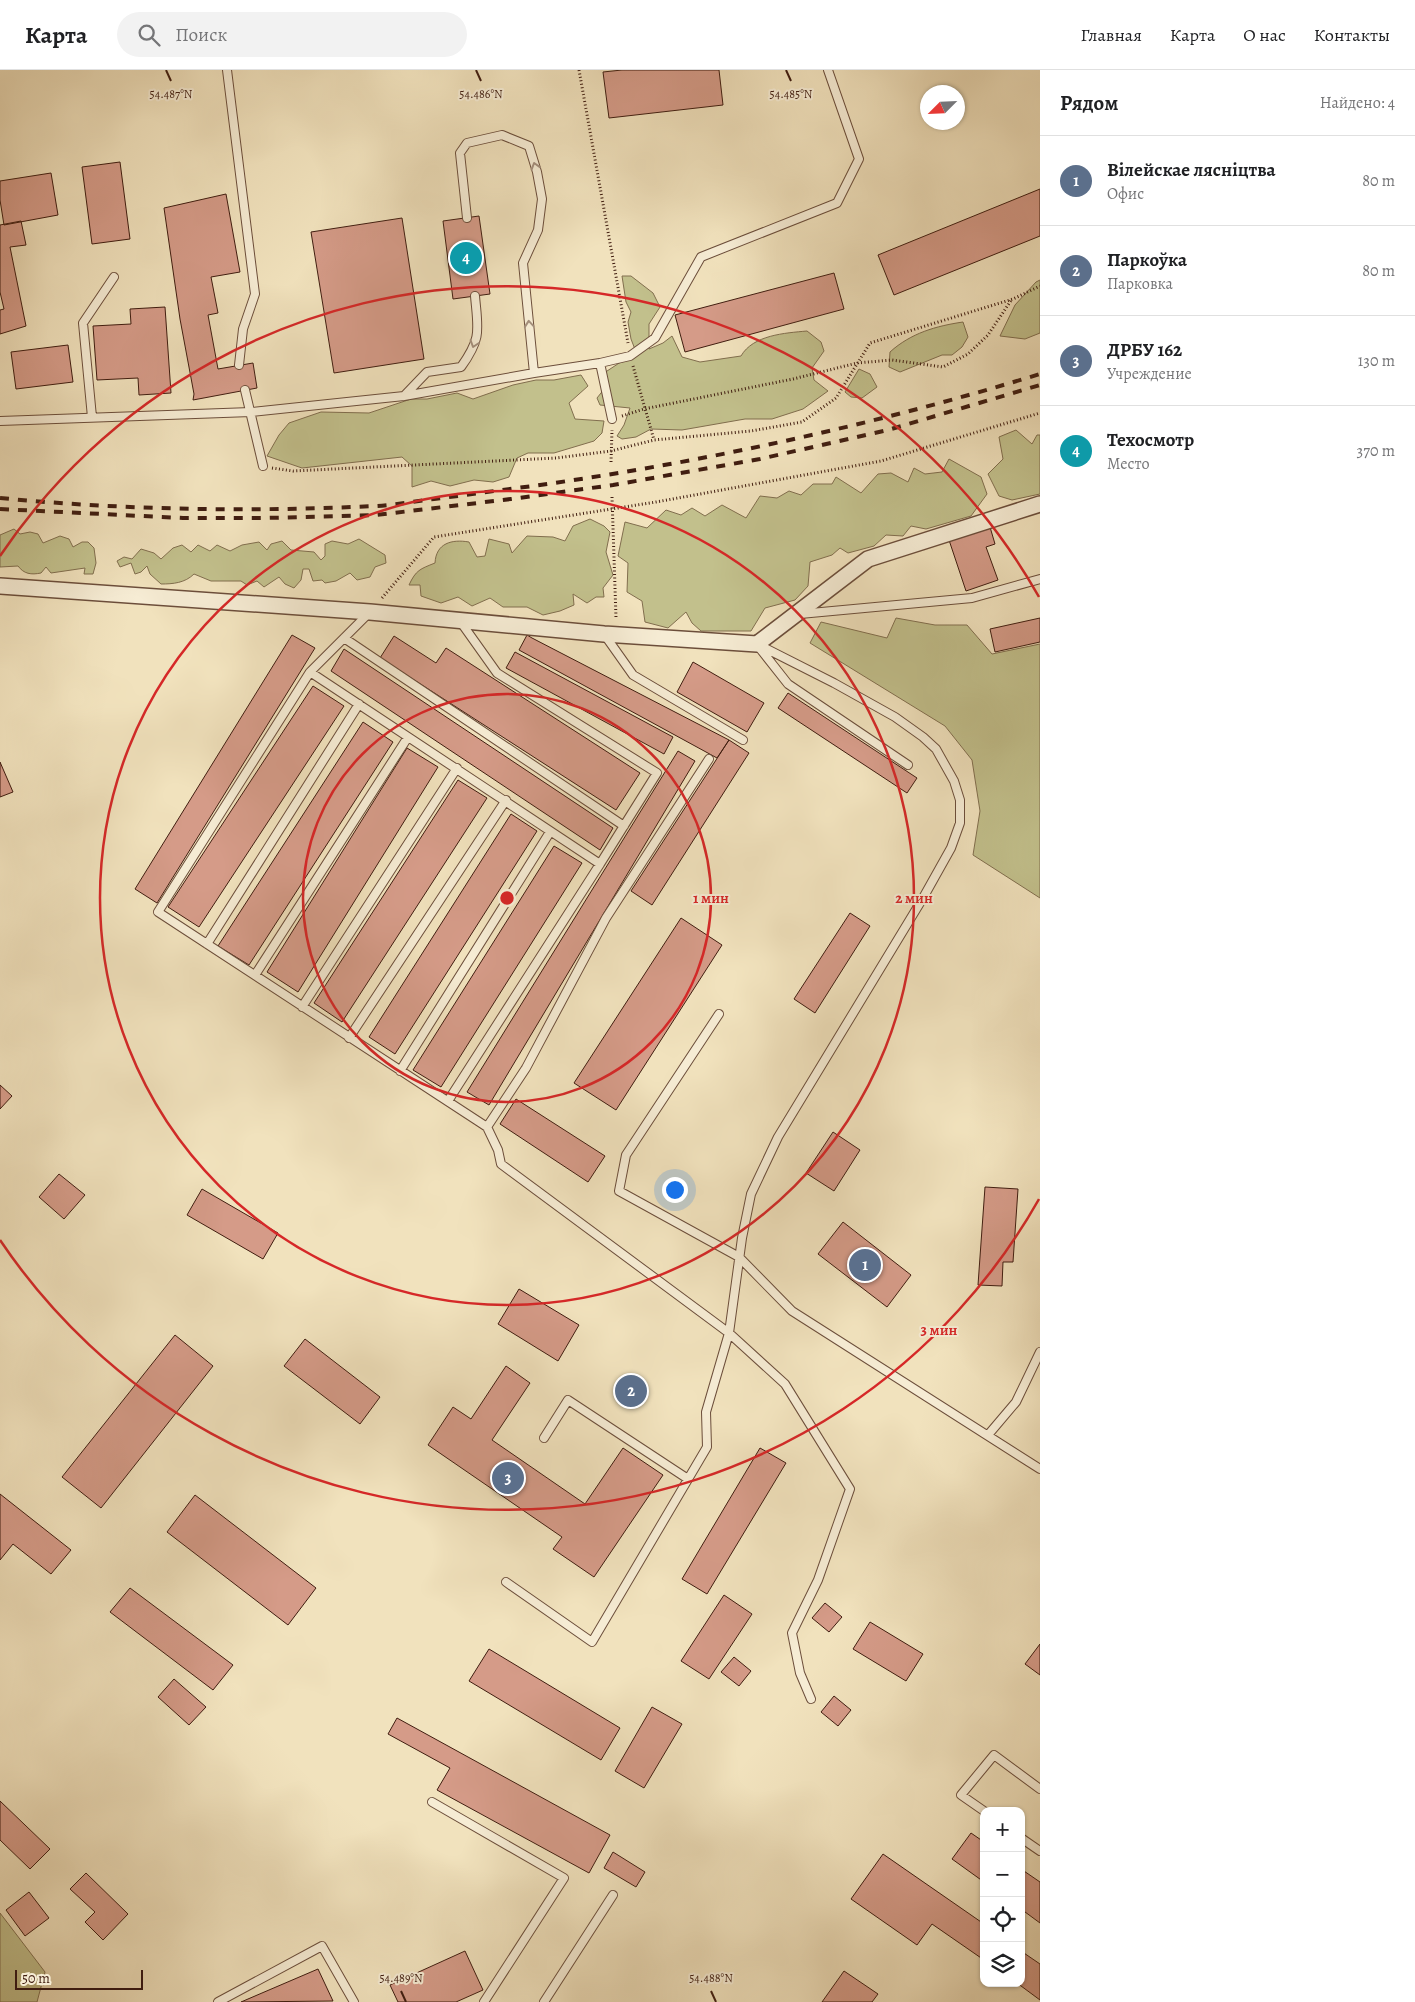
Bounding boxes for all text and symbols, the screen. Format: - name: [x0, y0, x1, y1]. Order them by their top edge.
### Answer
- search box: [117, 12, 467, 57]
- text: Карта: [25, 19, 87, 51]
- icon: search: [135, 21, 163, 49]
- text: Поиск: [175, 22, 227, 48]
- text: Главная: [1081, 23, 1142, 47]
- text: Карта: [1170, 23, 1215, 47]
- text: О нас: [1243, 23, 1286, 47]
- text: Контакты: [1314, 23, 1390, 47]
- north arrow: [920, 85, 965, 130]
- text: 54.487°N: [150, 86, 193, 102]
- text: 54.486°N: [459, 86, 503, 102]
- text: 54.485°N: [770, 86, 813, 102]
- text: Рядом: [1060, 89, 1118, 117]
- text: Найдено: 4: [1320, 92, 1395, 114]
- text: Вілейскае лясніцтва: [1107, 157, 1276, 183]
- one-way arrow: [531, 162, 541, 170]
- text: 1: [1073, 170, 1079, 192]
- text: 80 m: [1362, 170, 1395, 192]
- text: Офис: [1107, 183, 1144, 205]
- pin: 4: [450, 239, 482, 277]
- text: Паркоўка: [1107, 247, 1187, 273]
- text: 2: [1072, 260, 1080, 282]
- text: 80 m: [1362, 260, 1395, 282]
- text: Парковка: [1107, 273, 1173, 295]
- one-way arrow: [524, 320, 535, 328]
- text: ДРБУ 162: [1107, 337, 1182, 363]
- one-way arrow: [470, 339, 480, 348]
- text: 3: [1073, 350, 1079, 372]
- text: 130 m: [1358, 350, 1395, 372]
- text: Учреждение: [1107, 363, 1192, 385]
- text: Техосмотр: [1107, 427, 1194, 453]
- text: 4: [1072, 440, 1080, 462]
- text: 370 m: [1357, 440, 1395, 462]
- text: Место: [1107, 453, 1150, 475]
- text: 1 мин: [693, 888, 729, 908]
- text: 2 мин: [895, 888, 933, 908]
- centre of rings: [498, 889, 516, 907]
- your location: [662, 1177, 688, 1203]
- pin: 1: [849, 1246, 881, 1284]
- text: 3 мин: [921, 1320, 958, 1340]
- pin: 2: [615, 1372, 647, 1410]
- pin: 3: [492, 1459, 524, 1497]
- map controls: [980, 1807, 1025, 1987]
- button: +: [980, 1807, 1025, 1852]
- button: −: [980, 1852, 1025, 1897]
- button: locate: [980, 1897, 1025, 1942]
- button: layers: [980, 1942, 1025, 1987]
- scale bar: [15, 1967, 142, 1990]
- text: 50 m: [22, 1969, 50, 1988]
- text: 54.489°N: [379, 1970, 423, 1986]
- text: 54.488°N: [689, 1970, 733, 1986]

